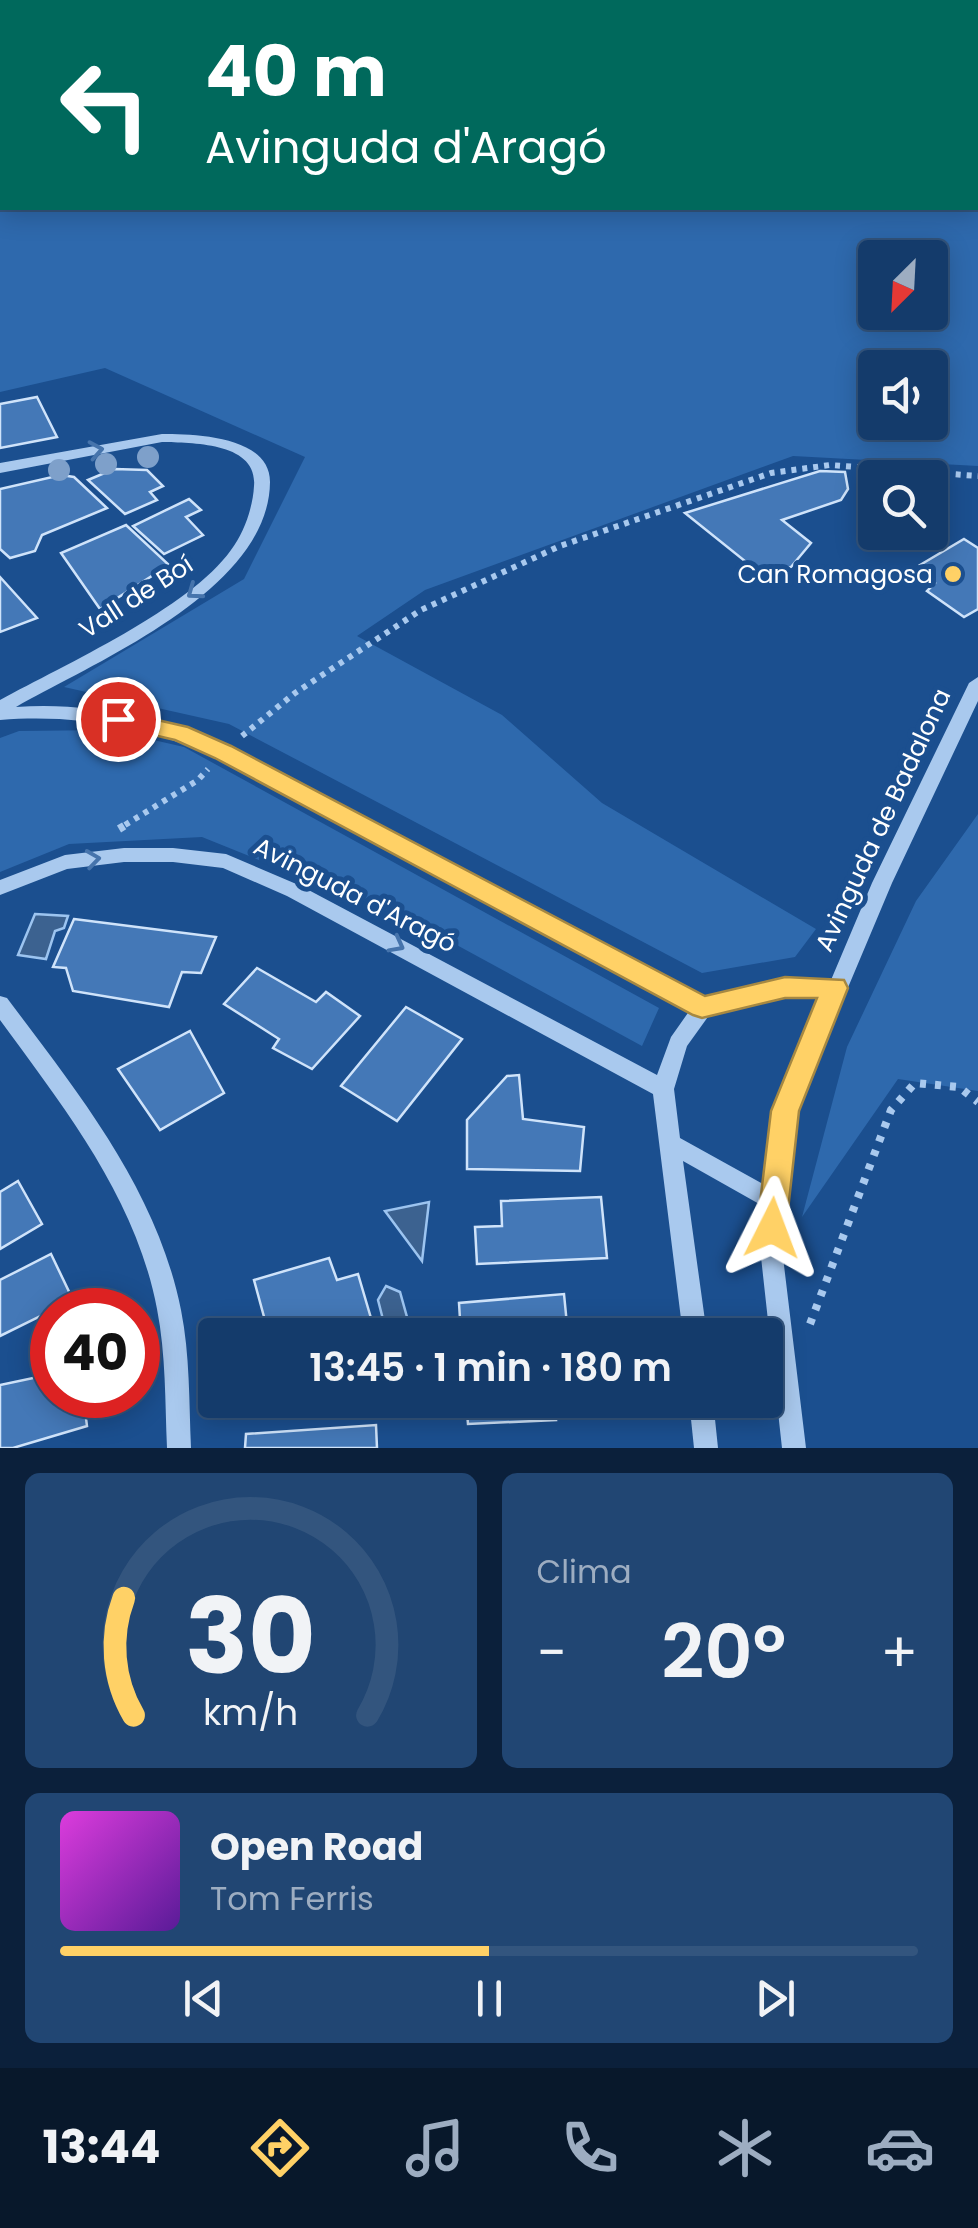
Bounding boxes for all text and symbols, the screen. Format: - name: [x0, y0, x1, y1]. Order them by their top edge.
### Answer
- text: 40 m: [205, 22, 387, 121]
- icon: left: [40, 40, 170, 170]
- text: Avinguda d'Aragó: [205, 116, 607, 179]
- north arrow: [858, 240, 948, 330]
- map controls: [858, 240, 948, 550]
- button: sound: [858, 350, 948, 440]
- one-way arrow: [87, 440, 104, 461]
- button: search: [858, 460, 948, 550]
- street label: Vall de Boí: [72, 547, 200, 647]
- place label: Can Romagosa: [737, 557, 933, 592]
- marker: Can Romagosa: [942, 563, 964, 585]
- one-way arrow: [186, 580, 205, 598]
- pin: [76, 677, 161, 762]
- street label: Avinguda de Badalona: [807, 683, 959, 957]
- icon: arrive: [91, 692, 146, 747]
- street label: Avinguda d'Aragó: [248, 829, 462, 961]
- one-way arrow: [85, 849, 101, 870]
- one-way arrow: [387, 933, 405, 952]
- position arrow: [720, 1176, 824, 1280]
- speed limit sign: 40: [30, 1288, 160, 1418]
- text: 13:45 · 1 min · 180 m: [309, 1341, 672, 1394]
- text: Clima: [537, 1549, 632, 1594]
- text: 30: [185, 1564, 316, 1709]
- text: 20°: [661, 1599, 786, 1704]
- text: −: [537, 1614, 567, 1691]
- text: +: [880, 1614, 918, 1691]
- text: km/h: [203, 1687, 298, 1738]
- text: Open Road: [210, 1820, 423, 1873]
- text: Tom Ferris: [210, 1876, 374, 1921]
- icon: previous: [176, 1971, 231, 2026]
- icon: pause: [462, 1971, 517, 2026]
- icon: next: [748, 1971, 803, 2026]
- icon: directions: [245, 2113, 315, 2183]
- icon: music: [400, 2113, 470, 2183]
- icon: phone: [555, 2113, 625, 2183]
- icon: climate: [710, 2113, 780, 2183]
- icon: car: [865, 2113, 935, 2183]
- text: 13:44: [43, 2116, 160, 2179]

